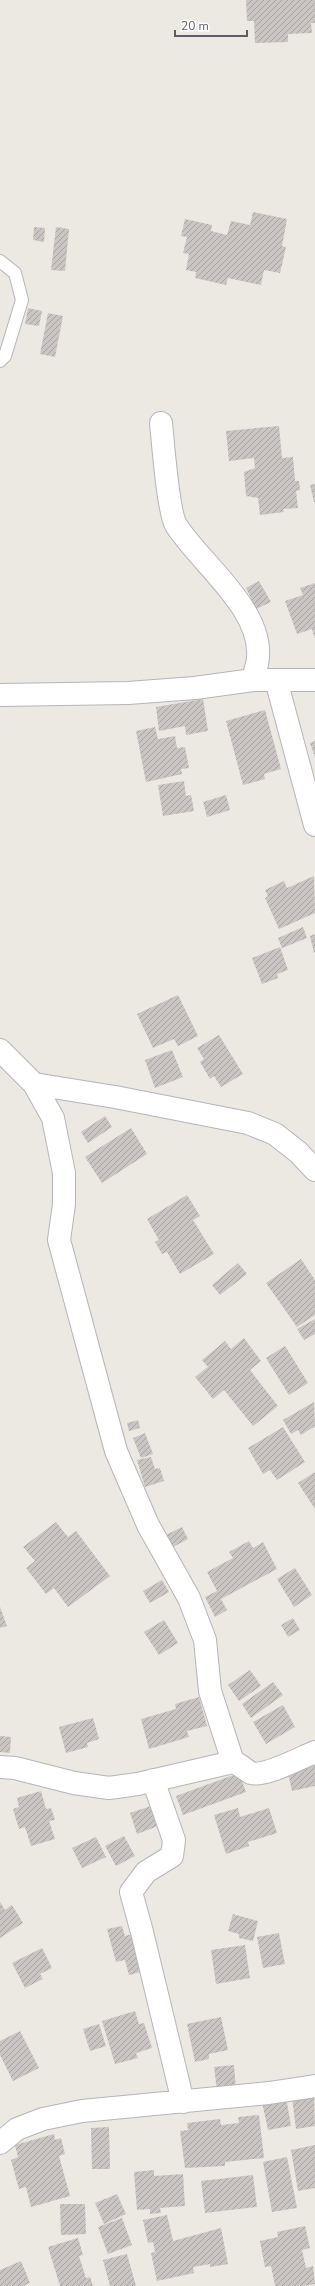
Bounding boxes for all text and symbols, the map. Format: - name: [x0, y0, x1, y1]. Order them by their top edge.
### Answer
- scale bar: [175, 12, 247, 38]
- text: 20 m: [181, 18, 209, 34]

